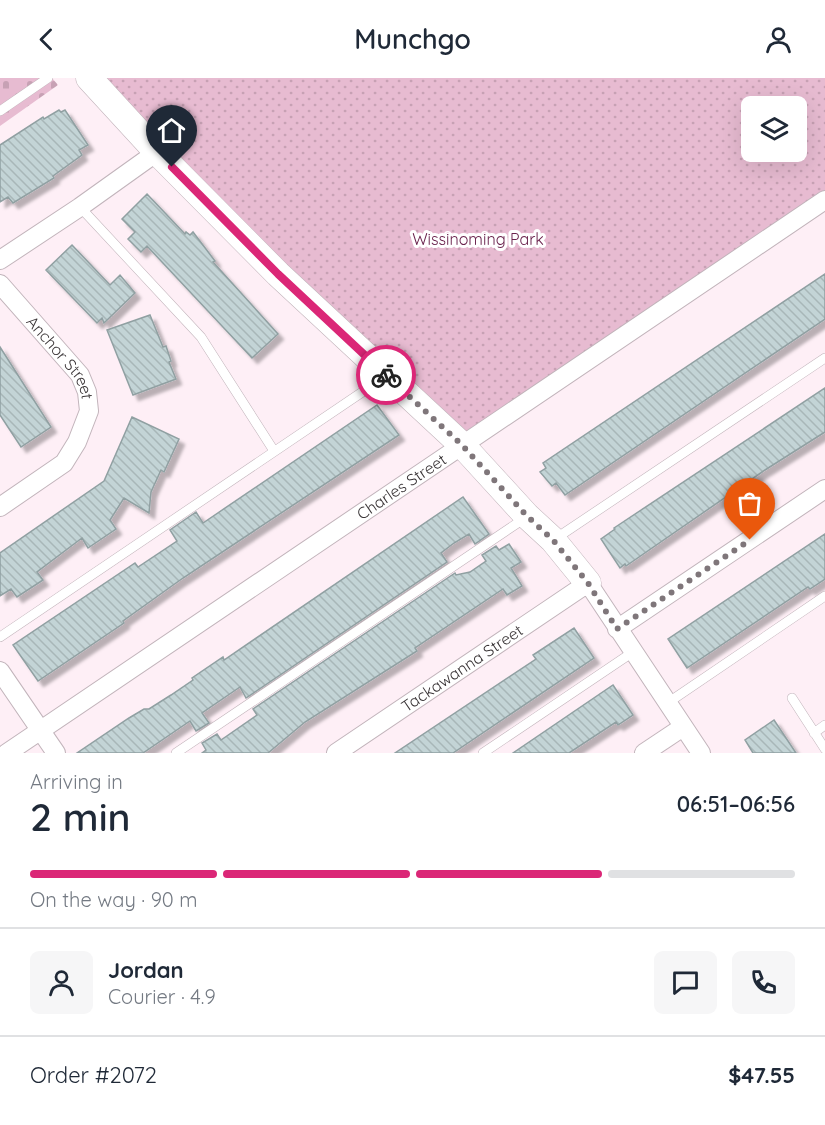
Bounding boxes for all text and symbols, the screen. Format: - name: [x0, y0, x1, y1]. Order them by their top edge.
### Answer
- text: Munchgo: [354, 22, 471, 56]
- icon: back: [30, 23, 63, 56]
- icon: person: [762, 23, 795, 56]
- map controls: [741, 96, 807, 162]
- button: layers: [741, 96, 807, 162]
- pin: [146, 105, 197, 167]
- icon: home: [155, 114, 188, 147]
- park label: Wissinoming Park: [412, 229, 544, 249]
- street label: Anchor Street: [23, 312, 98, 400]
- courier: [356, 345, 416, 405]
- icon: bike: [370, 359, 403, 392]
- street label: Charles Street: [353, 449, 450, 524]
- pin: [724, 478, 775, 540]
- icon: bag: [733, 487, 766, 520]
- street label: Tackawanna Street: [397, 620, 527, 716]
- text: Arriving in: [30, 769, 123, 794]
- text: 06:51–06:56: [677, 790, 795, 818]
- text: 2 min: [30, 792, 131, 841]
- text: On the way · 90 m: [30, 887, 197, 912]
- button: person: [30, 951, 93, 1014]
- button: chat: [654, 951, 717, 1014]
- button: phone: [732, 951, 795, 1014]
- text: Jordan: [108, 956, 184, 984]
- text: Courier · 4.9: [108, 984, 216, 1009]
- text: Order #2072: [30, 1061, 157, 1089]
- text: $47.55: [728, 1061, 795, 1089]

